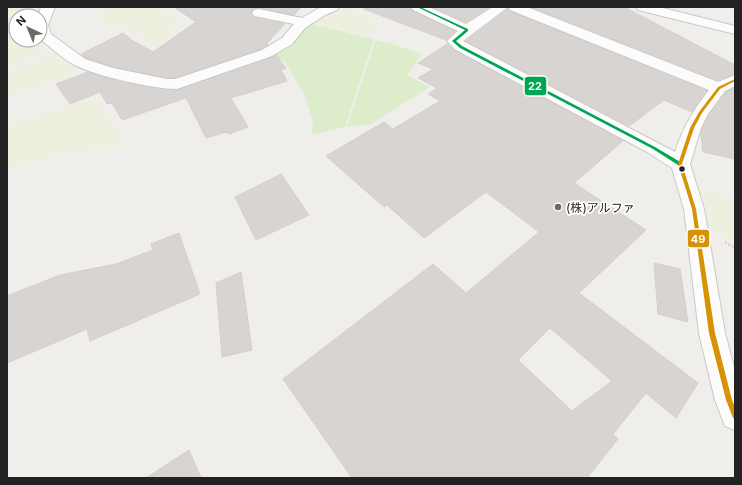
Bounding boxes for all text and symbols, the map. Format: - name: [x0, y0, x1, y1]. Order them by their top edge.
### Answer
- north arrow: [8, 8, 48, 48]
- text: N: [13, 13, 29, 29]
- line badge: 22: [524, 76, 547, 96]
- text: 22: [528, 79, 542, 93]
- unlabelled marker: [677, 164, 687, 174]
- place label: (株)アルファ: [566, 200, 635, 215]
- marker: (株)アルファ: [553, 202, 563, 212]
- line badge: 49: [687, 229, 710, 248]
- text: 49: [691, 232, 705, 246]

